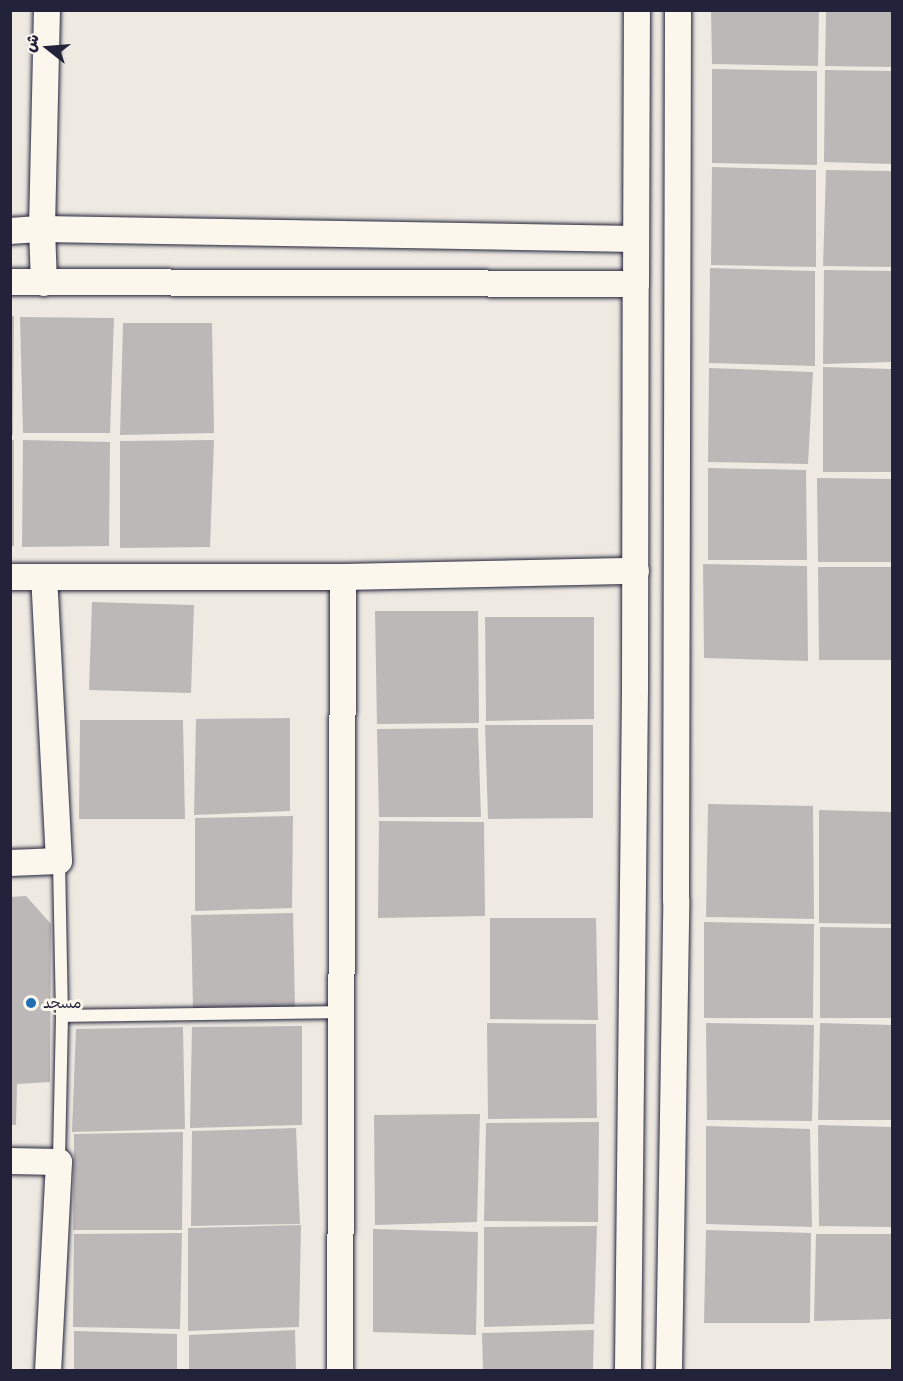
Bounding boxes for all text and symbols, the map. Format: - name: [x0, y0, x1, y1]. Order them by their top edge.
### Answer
- north arrow: [18, 18, 78, 78]
- text: ش: [19, 31, 43, 54]
- place label: مسجد: [43, 994, 82, 1012]
- marker: مسجد: [24, 996, 38, 1010]

